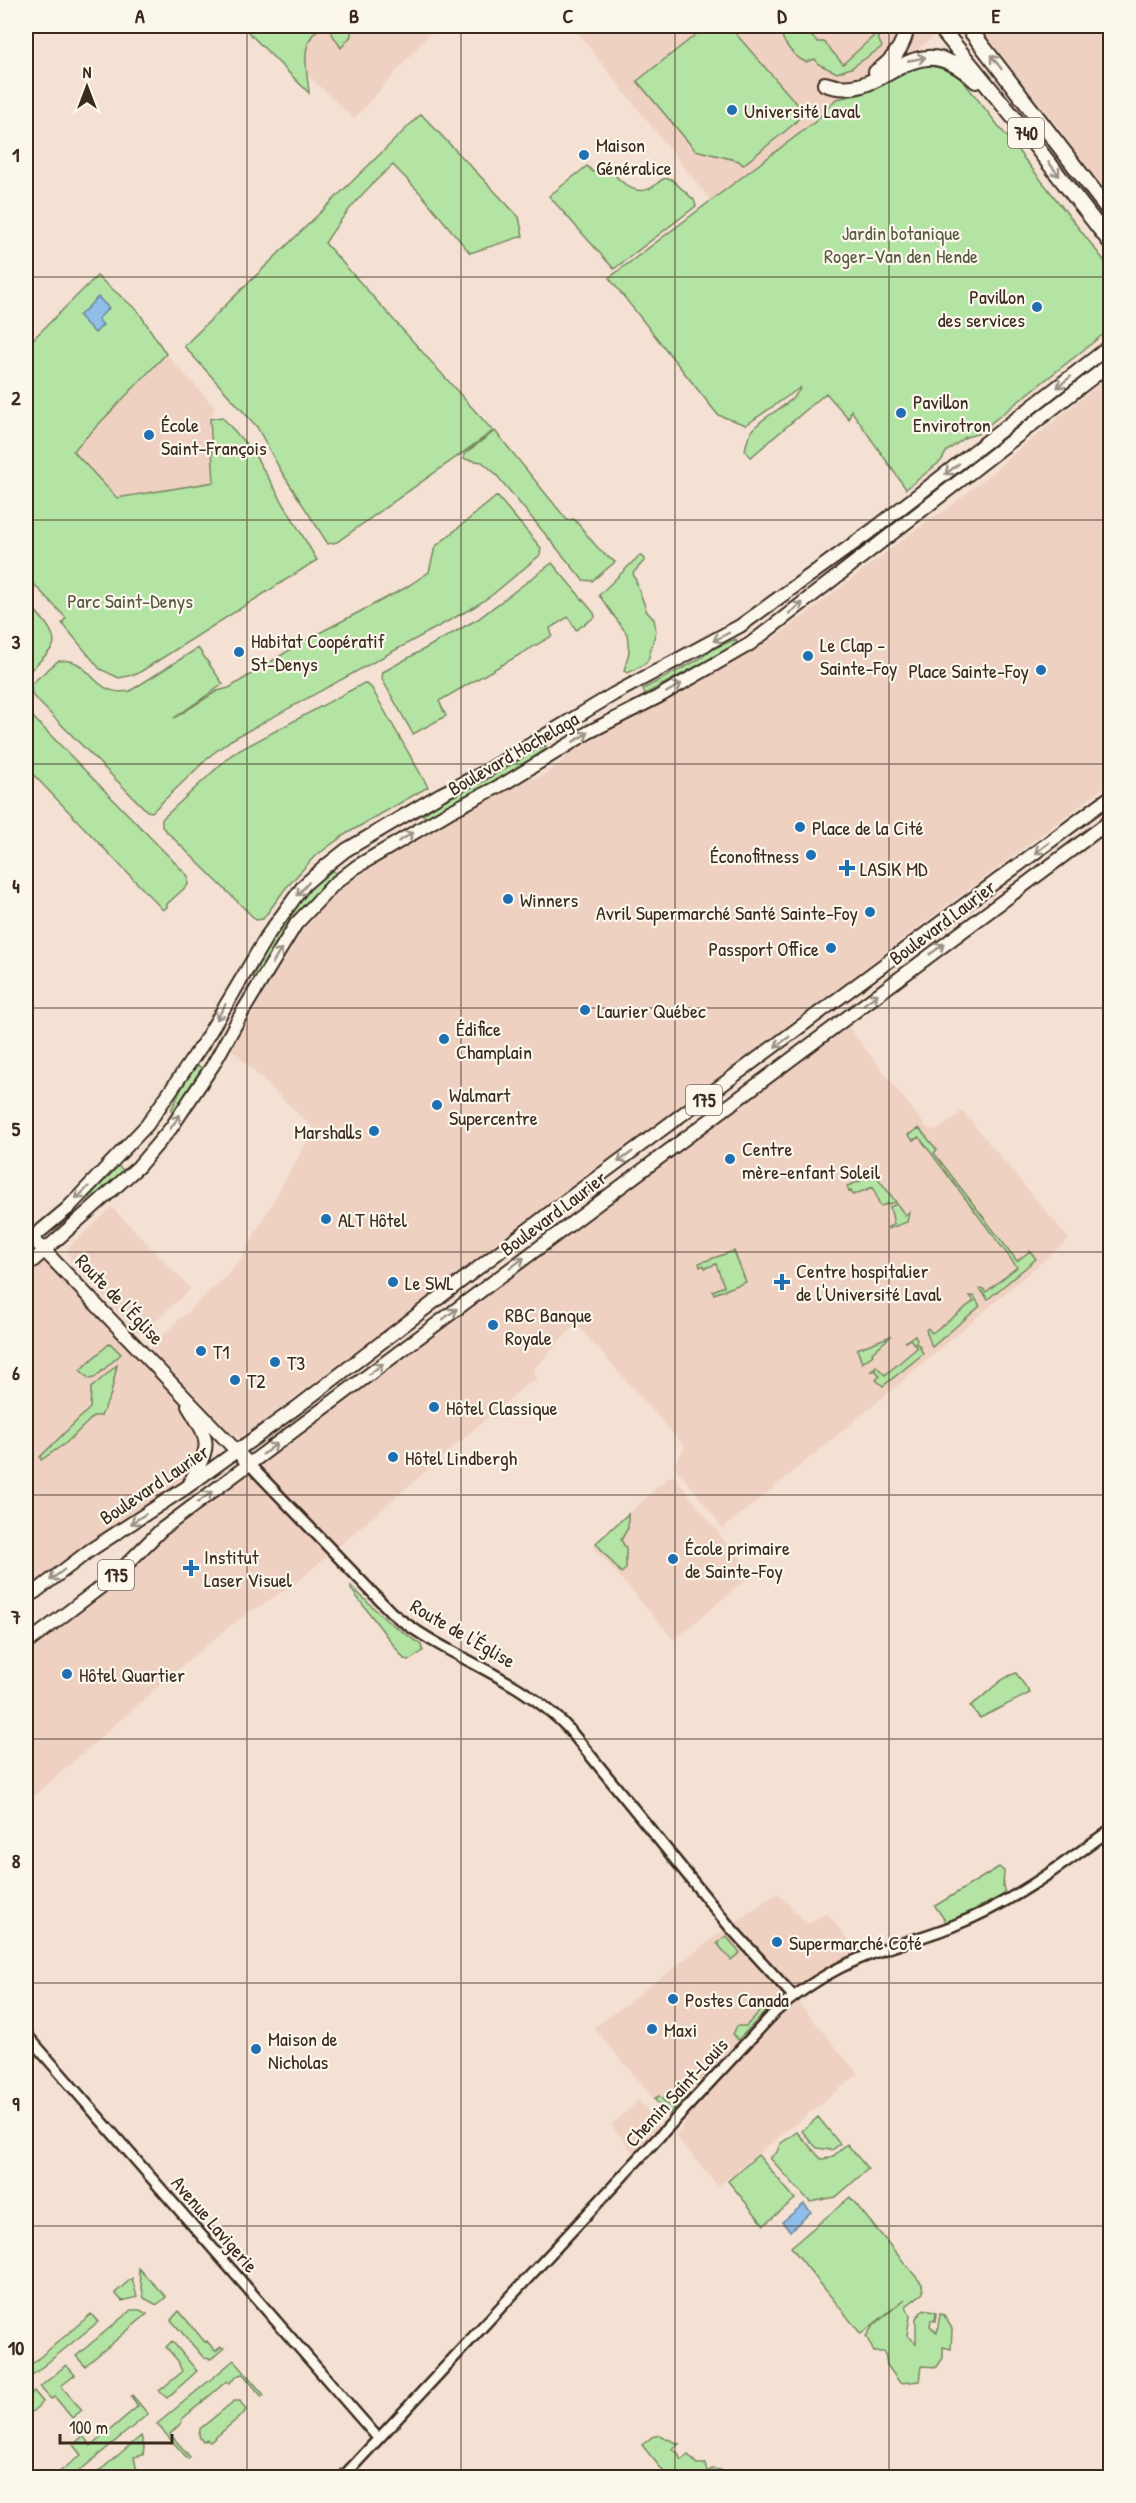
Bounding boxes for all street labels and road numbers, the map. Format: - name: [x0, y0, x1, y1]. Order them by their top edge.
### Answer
- road number: 740: [1008, 118, 1044, 148]
- street label: Boulevard Hochelaga: [443, 705, 583, 801]
- street label: Boulevard Laurier: [883, 873, 1001, 971]
- road number: 175: [686, 1085, 722, 1115]
- street label: Boulevard Laurier: [494, 1164, 612, 1262]
- street label: Route de l'Église: [70, 1248, 170, 1350]
- street label: Boulevard Laurier: [94, 1437, 214, 1531]
- road number: 175: [98, 1560, 134, 1590]
- street label: Route de l'Église: [406, 1592, 520, 1674]
- street label: Chemin Saint-Louis: [618, 2031, 734, 2152]
- street label: Avenue Lavigerie: [165, 2170, 265, 2278]

